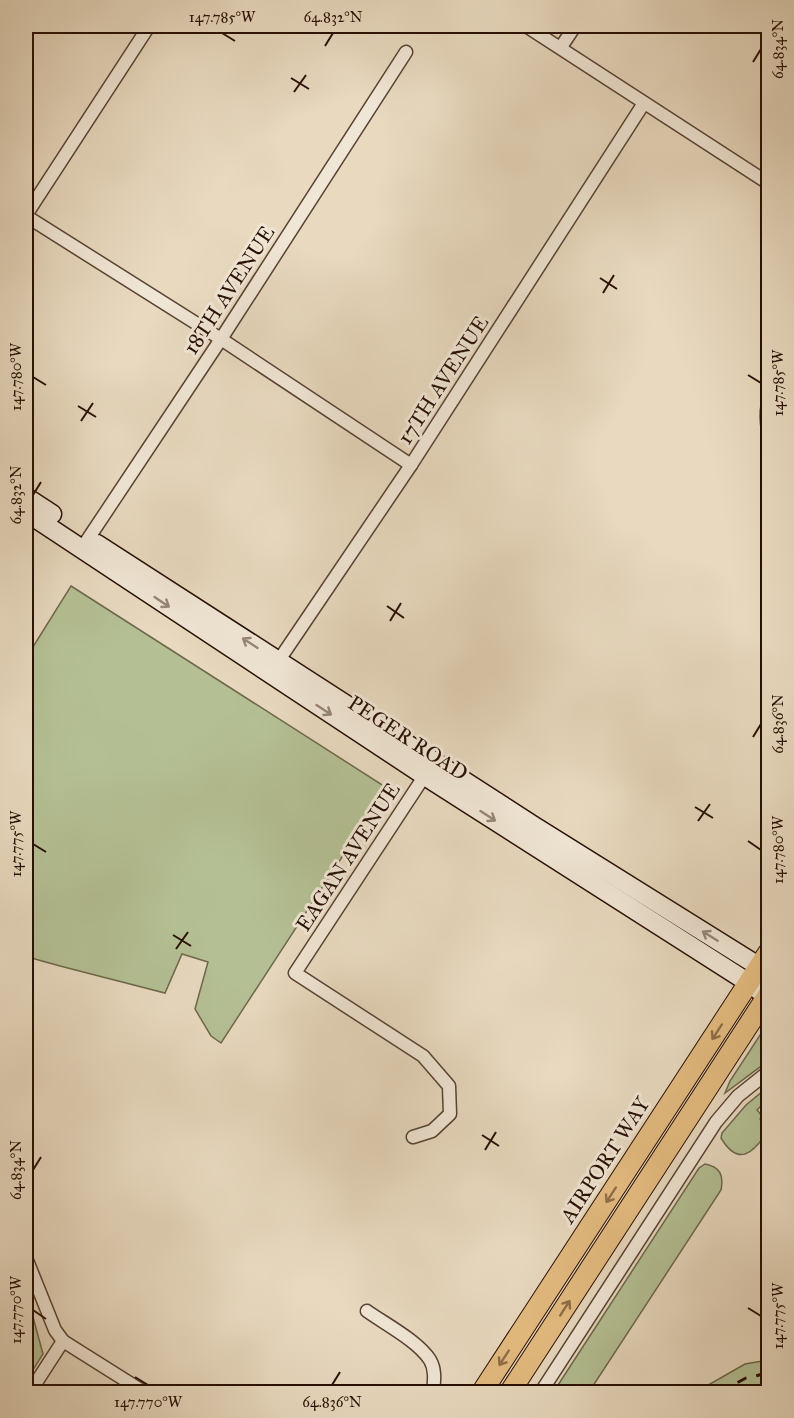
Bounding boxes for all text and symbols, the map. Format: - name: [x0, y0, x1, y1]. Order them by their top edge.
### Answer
- text: 147.785°W: [189, 8, 256, 26]
- text: 64.832°N: [303, 8, 363, 26]
- text: 64.834°N: [769, 19, 787, 79]
- street label: 18TH AVENUE: [178, 221, 280, 359]
- street label: 17TH AVENUE: [392, 311, 494, 449]
- text: 147.780°W: [7, 342, 25, 411]
- text: 147.785°W: [769, 349, 787, 416]
- text: 64.832°N: [7, 465, 25, 525]
- one-way arrow: [153, 596, 170, 608]
- one-way arrow: [242, 636, 259, 648]
- street label: PEGER ROAD: [343, 690, 473, 786]
- text: 64.836°N: [769, 694, 787, 754]
- one-way arrow: [315, 705, 332, 717]
- street label: EAGAN AVENUE: [290, 778, 406, 936]
- text: 147.775°W: [7, 810, 25, 877]
- one-way arrow: [479, 810, 496, 823]
- text: 147.780°W: [769, 815, 787, 884]
- one-way arrow: [702, 929, 719, 941]
- one-way arrow: [711, 1023, 723, 1040]
- street label: AIRPORT WAY: [554, 1092, 656, 1229]
- text: 64.834°N: [7, 1140, 25, 1200]
- one-way arrow: [604, 1186, 616, 1203]
- text: 147.770°W: [7, 1275, 25, 1344]
- text: 147.775°W: [769, 1282, 787, 1349]
- one-way arrow: [559, 1300, 571, 1317]
- one-way arrow: [498, 1350, 510, 1366]
- text: 147.770°W: [114, 1393, 183, 1411]
- text: 64.836°N: [302, 1393, 362, 1411]

